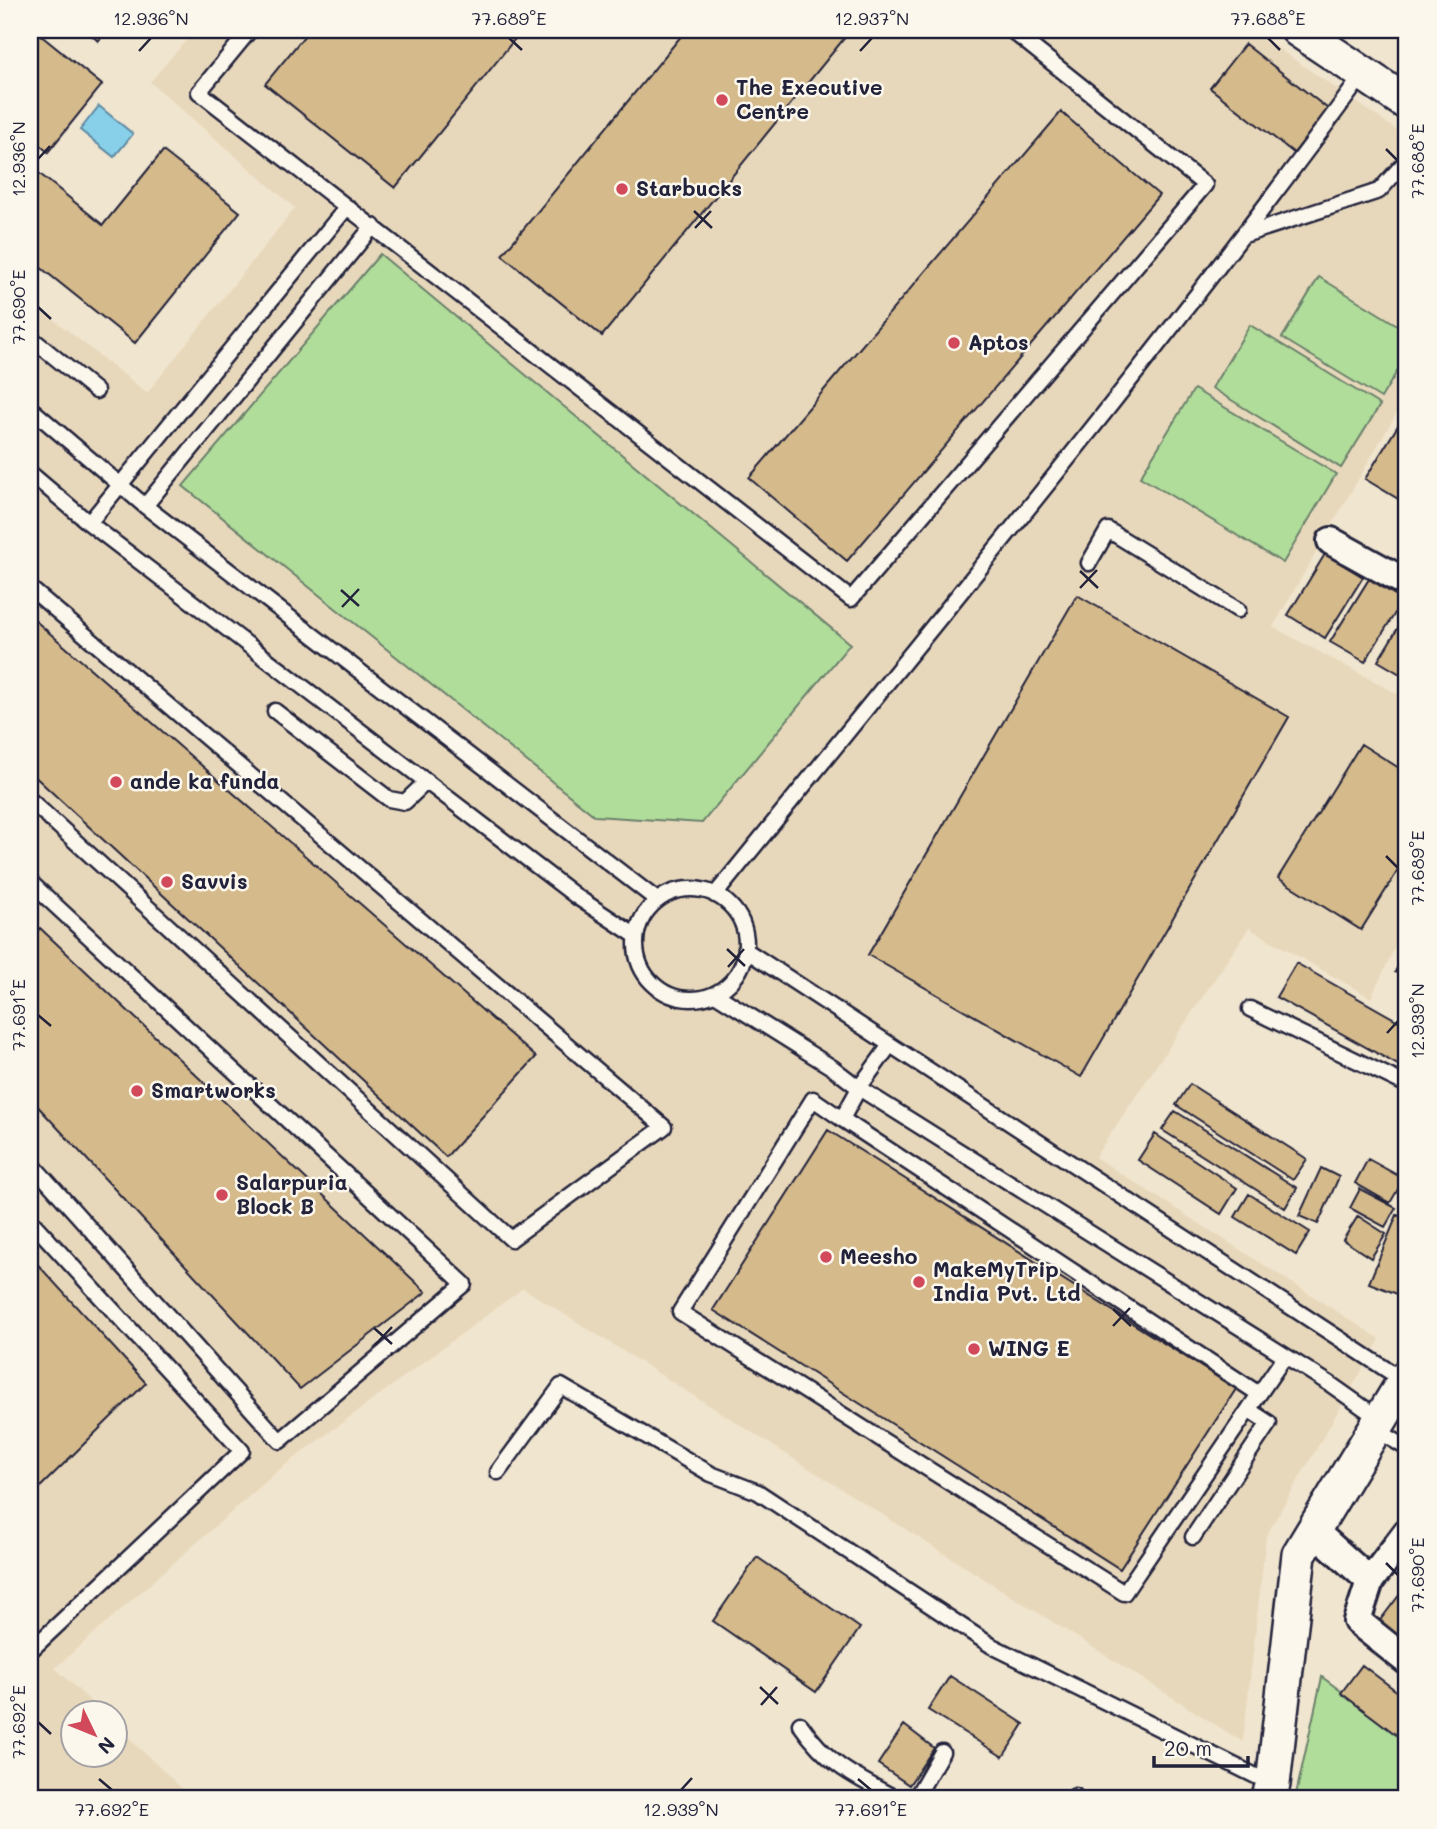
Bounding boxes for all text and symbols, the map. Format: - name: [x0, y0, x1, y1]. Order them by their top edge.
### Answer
- text: 12.936°N: [113, 6, 189, 30]
- text: 77.689°E: [472, 6, 547, 30]
- text: 12.937°N: [835, 6, 909, 30]
- text: 77.688°E: [1230, 6, 1306, 30]
- place label: The Executive Centre: [736, 73, 883, 124]
- marker: The Executive Centre: [714, 92, 730, 108]
- text: 12.936°N: [6, 121, 30, 197]
- text: 77.688°E: [1405, 123, 1429, 199]
- place label: Starbucks: [636, 174, 742, 201]
- marker: Starbucks: [614, 181, 630, 197]
- text: 77.690°E: [6, 269, 30, 345]
- place label: Aptos: [968, 328, 1029, 355]
- marker: Aptos: [946, 335, 962, 351]
- place label: ande ka funda: [130, 767, 279, 794]
- marker: ande ka funda: [108, 774, 124, 790]
- text: 77.689°E: [1405, 831, 1429, 906]
- place label: Savvis: [181, 867, 248, 894]
- marker: Savvis: [159, 874, 175, 890]
- text: 77.691°E: [6, 979, 30, 1051]
- text: 12.939°N: [1405, 983, 1429, 1059]
- place label: Smartworks: [151, 1076, 276, 1103]
- marker: Smartworks: [129, 1083, 145, 1099]
- place label: Salarpuria Block B: [236, 1168, 348, 1219]
- marker: Salarpuria Block B: [214, 1187, 230, 1203]
- place label: Meesho: [840, 1242, 918, 1269]
- marker: Meesho: [818, 1249, 834, 1265]
- place label: MakeMyTrip India Pvt. Ltd: [933, 1255, 1080, 1306]
- marker: MakeMyTrip India Pvt. Ltd: [911, 1274, 927, 1290]
- place label: WING E: [988, 1334, 1070, 1361]
- marker: WING E: [966, 1341, 982, 1357]
- text: 77.690°E: [1405, 1537, 1429, 1613]
- text: 77.692°E: [6, 1685, 30, 1759]
- north arrow: [60, 1700, 130, 1770]
- scale bar: [1154, 1724, 1248, 1768]
- text: N: [93, 1732, 121, 1760]
- text: 20 m: [1164, 1734, 1212, 1761]
- text: 77.692°E: [75, 1797, 149, 1821]
- text: 12.939°N: [643, 1797, 719, 1821]
- text: 77.691°E: [835, 1797, 907, 1821]

